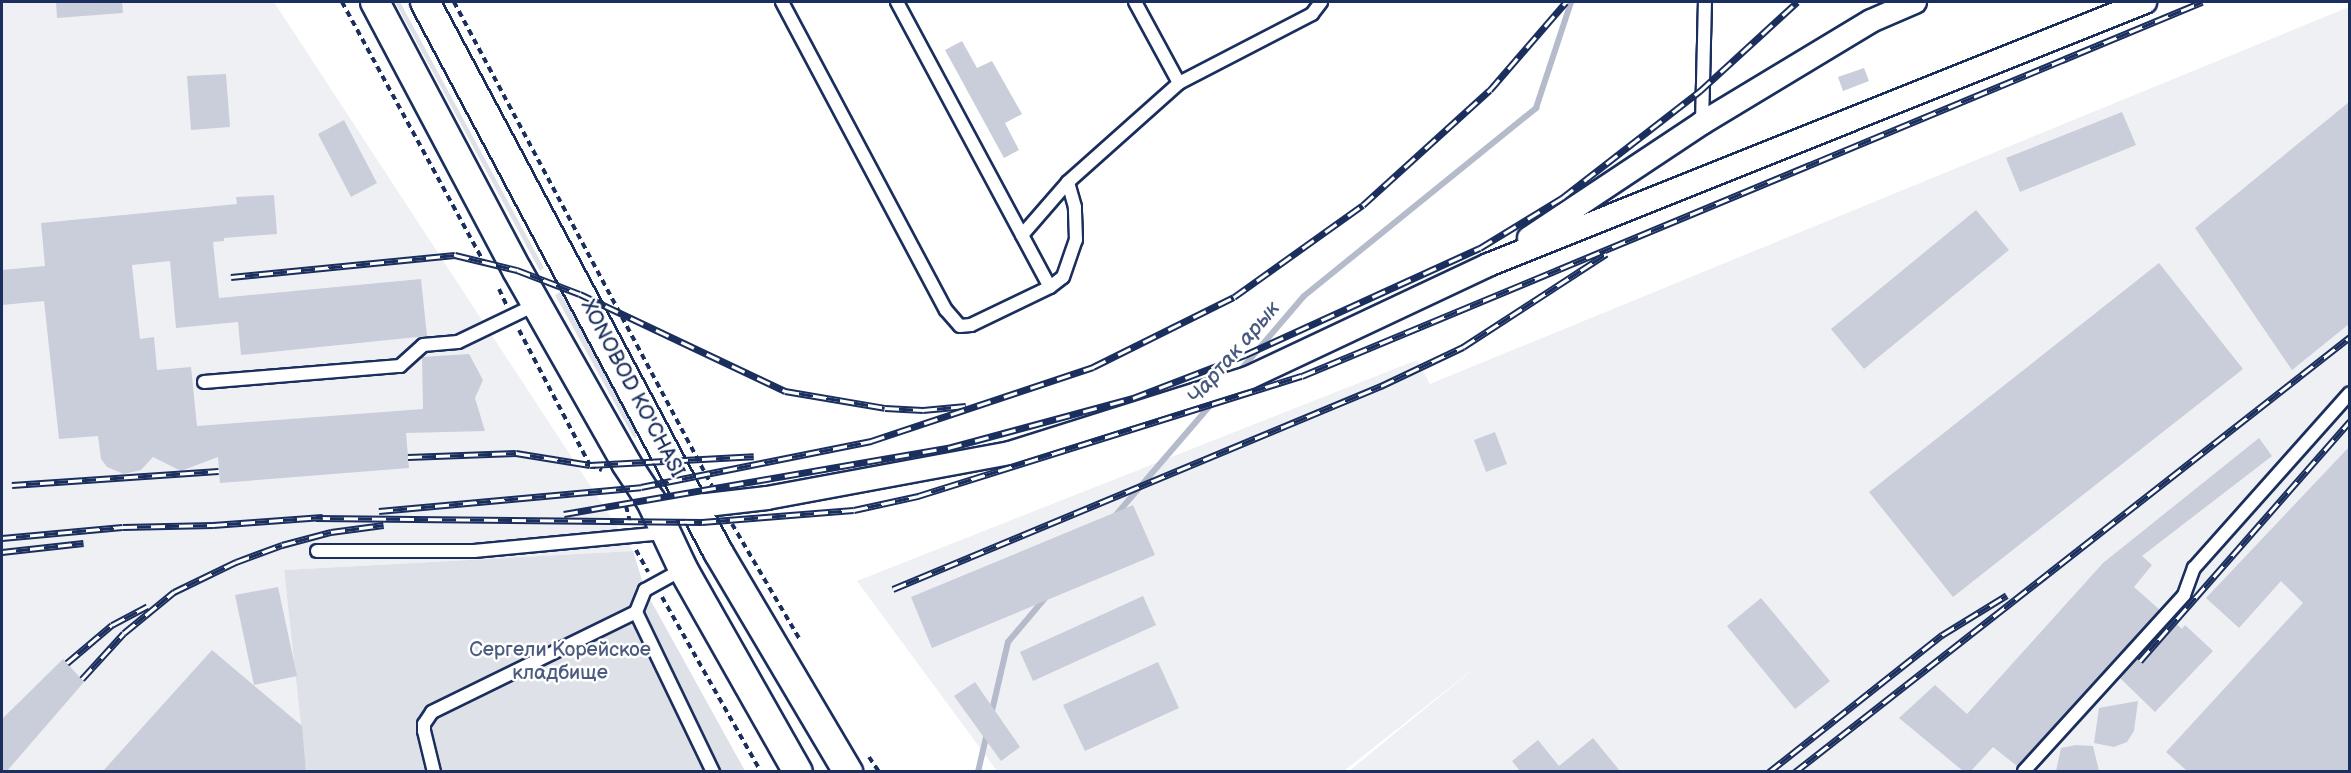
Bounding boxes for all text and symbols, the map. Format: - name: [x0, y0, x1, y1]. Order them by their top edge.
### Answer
- street label: XONOBOD KO'CHASI: [575, 296, 689, 482]
- water label: Чартак арык: [1183, 296, 1285, 410]
- park label: Сергели Корейское кладбище: [469, 639, 651, 686]

